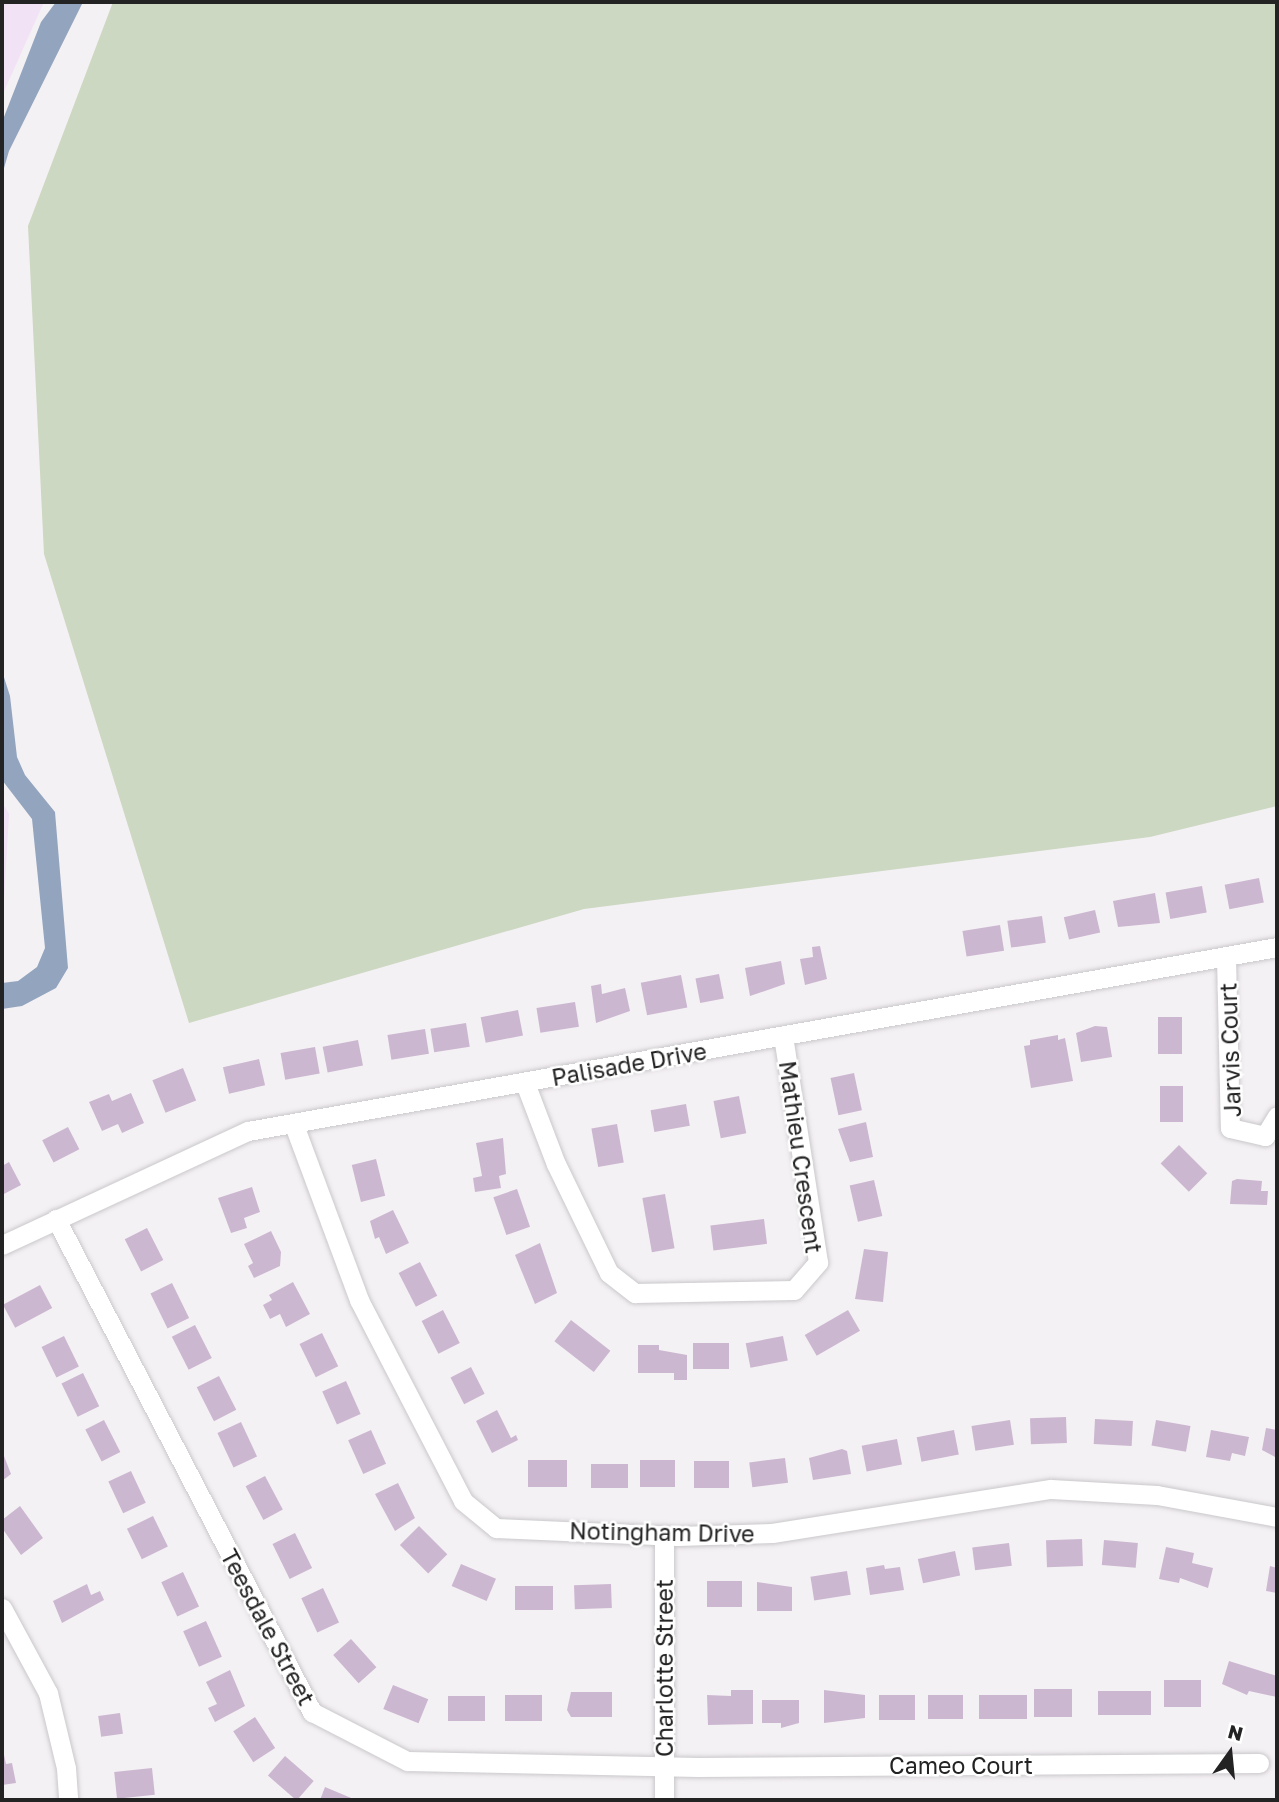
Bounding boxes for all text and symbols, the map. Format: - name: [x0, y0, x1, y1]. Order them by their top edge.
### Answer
- street label: Jarvis Court: [1214, 982, 1246, 1118]
- street label: Palisade Drive: [549, 1037, 709, 1091]
- street label: Mathieu Crescent: [774, 1059, 828, 1255]
- street label: Notingham Drive: [569, 1517, 755, 1547]
- street label: Teesdale Street: [215, 1544, 321, 1710]
- street label: Charlotte Street: [650, 1579, 678, 1757]
- north arrow: [1195, 1718, 1265, 1788]
- text: N: [1226, 1719, 1246, 1745]
- street label: Cameo Court: [889, 1751, 1033, 1779]

